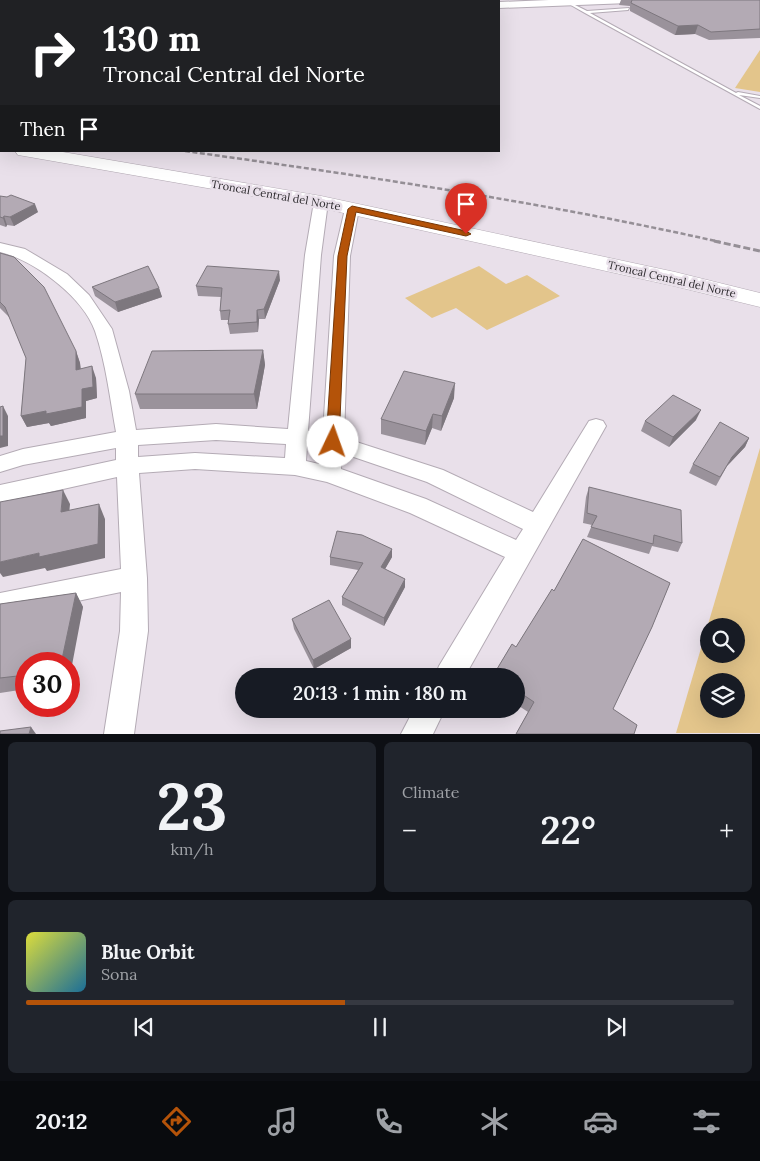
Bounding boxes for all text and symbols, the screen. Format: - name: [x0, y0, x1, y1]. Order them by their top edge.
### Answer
- text: 130 m: [103, 16, 200, 61]
- icon: right: [20, 20, 85, 85]
- text: Troncal Central del Norte: [103, 60, 365, 88]
- icon: arrive: [75, 115, 103, 143]
- text: Then: [20, 117, 65, 141]
- street label: Troncal Central del Norte: [210, 177, 342, 213]
- pin: [445, 183, 487, 234]
- icon: arrive: [452, 190, 480, 218]
- street label: Troncal Central del Norte: [607, 257, 737, 301]
- position arrow: [306, 415, 358, 467]
- map controls: [700, 618, 745, 718]
- button: search: [700, 618, 745, 663]
- speed limit sign: 30: [15, 652, 80, 717]
- button: layers: [700, 673, 745, 718]
- text: 20:13 · 1 min · 180 m: [293, 681, 467, 705]
- text: 23: [156, 765, 228, 848]
- text: Climate: [402, 782, 459, 802]
- text: 22°: [540, 806, 596, 854]
- text: −: [402, 813, 417, 849]
- text: +: [719, 813, 734, 849]
- text: km/h: [170, 839, 214, 859]
- text: Blue Orbit: [101, 940, 195, 964]
- text: Sona: [101, 964, 137, 984]
- icon: previous: [130, 1013, 158, 1041]
- icon: pause: [366, 1013, 394, 1041]
- icon: next: [602, 1013, 630, 1041]
- icon: directions: [159, 1104, 194, 1139]
- icon: music: [265, 1104, 300, 1139]
- icon: phone: [371, 1104, 406, 1139]
- icon: climate: [477, 1104, 512, 1139]
- icon: car: [583, 1104, 618, 1139]
- icon: filters: [689, 1104, 724, 1139]
- text: 20:12: [36, 1107, 87, 1135]

